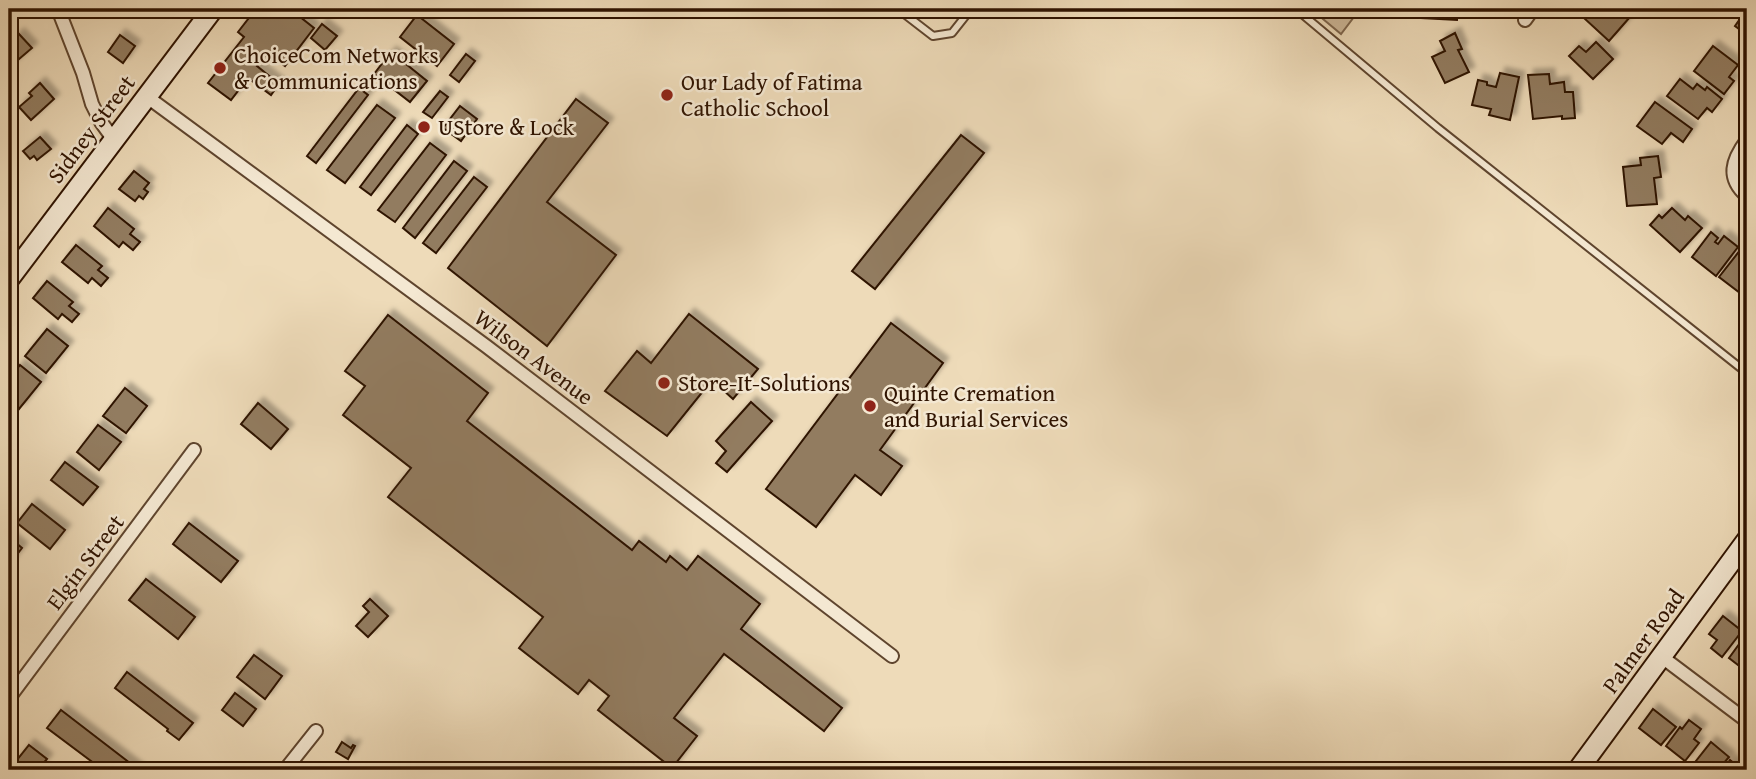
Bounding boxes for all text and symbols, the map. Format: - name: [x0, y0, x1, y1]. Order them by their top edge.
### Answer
- place label: ChoiceCom Networks & Communications: [234, 38, 439, 97]
- marker: ChoiceCom Networks & Communications: [212, 60, 228, 76]
- place label: Our Lady of Fatima Catholic School: [681, 65, 863, 124]
- street label: Sidney Street: [39, 68, 142, 190]
- marker: Our Lady of Fatima Catholic School: [659, 87, 675, 103]
- place label: UStore & Lock: [438, 110, 575, 143]
- marker: UStore & Lock: [416, 119, 432, 135]
- street label: Wilson Avenue: [468, 301, 601, 413]
- place label: Store-It-Solutions: [678, 366, 850, 399]
- marker: Store-It-Solutions: [656, 375, 672, 391]
- place label: Quinte Cremation and Burial Services: [884, 376, 1068, 435]
- marker: Quinte Cremation and Burial Services: [862, 398, 878, 414]
- street label: Elgin Street: [38, 507, 132, 616]
- street label: Palmer Road: [1593, 581, 1692, 700]

